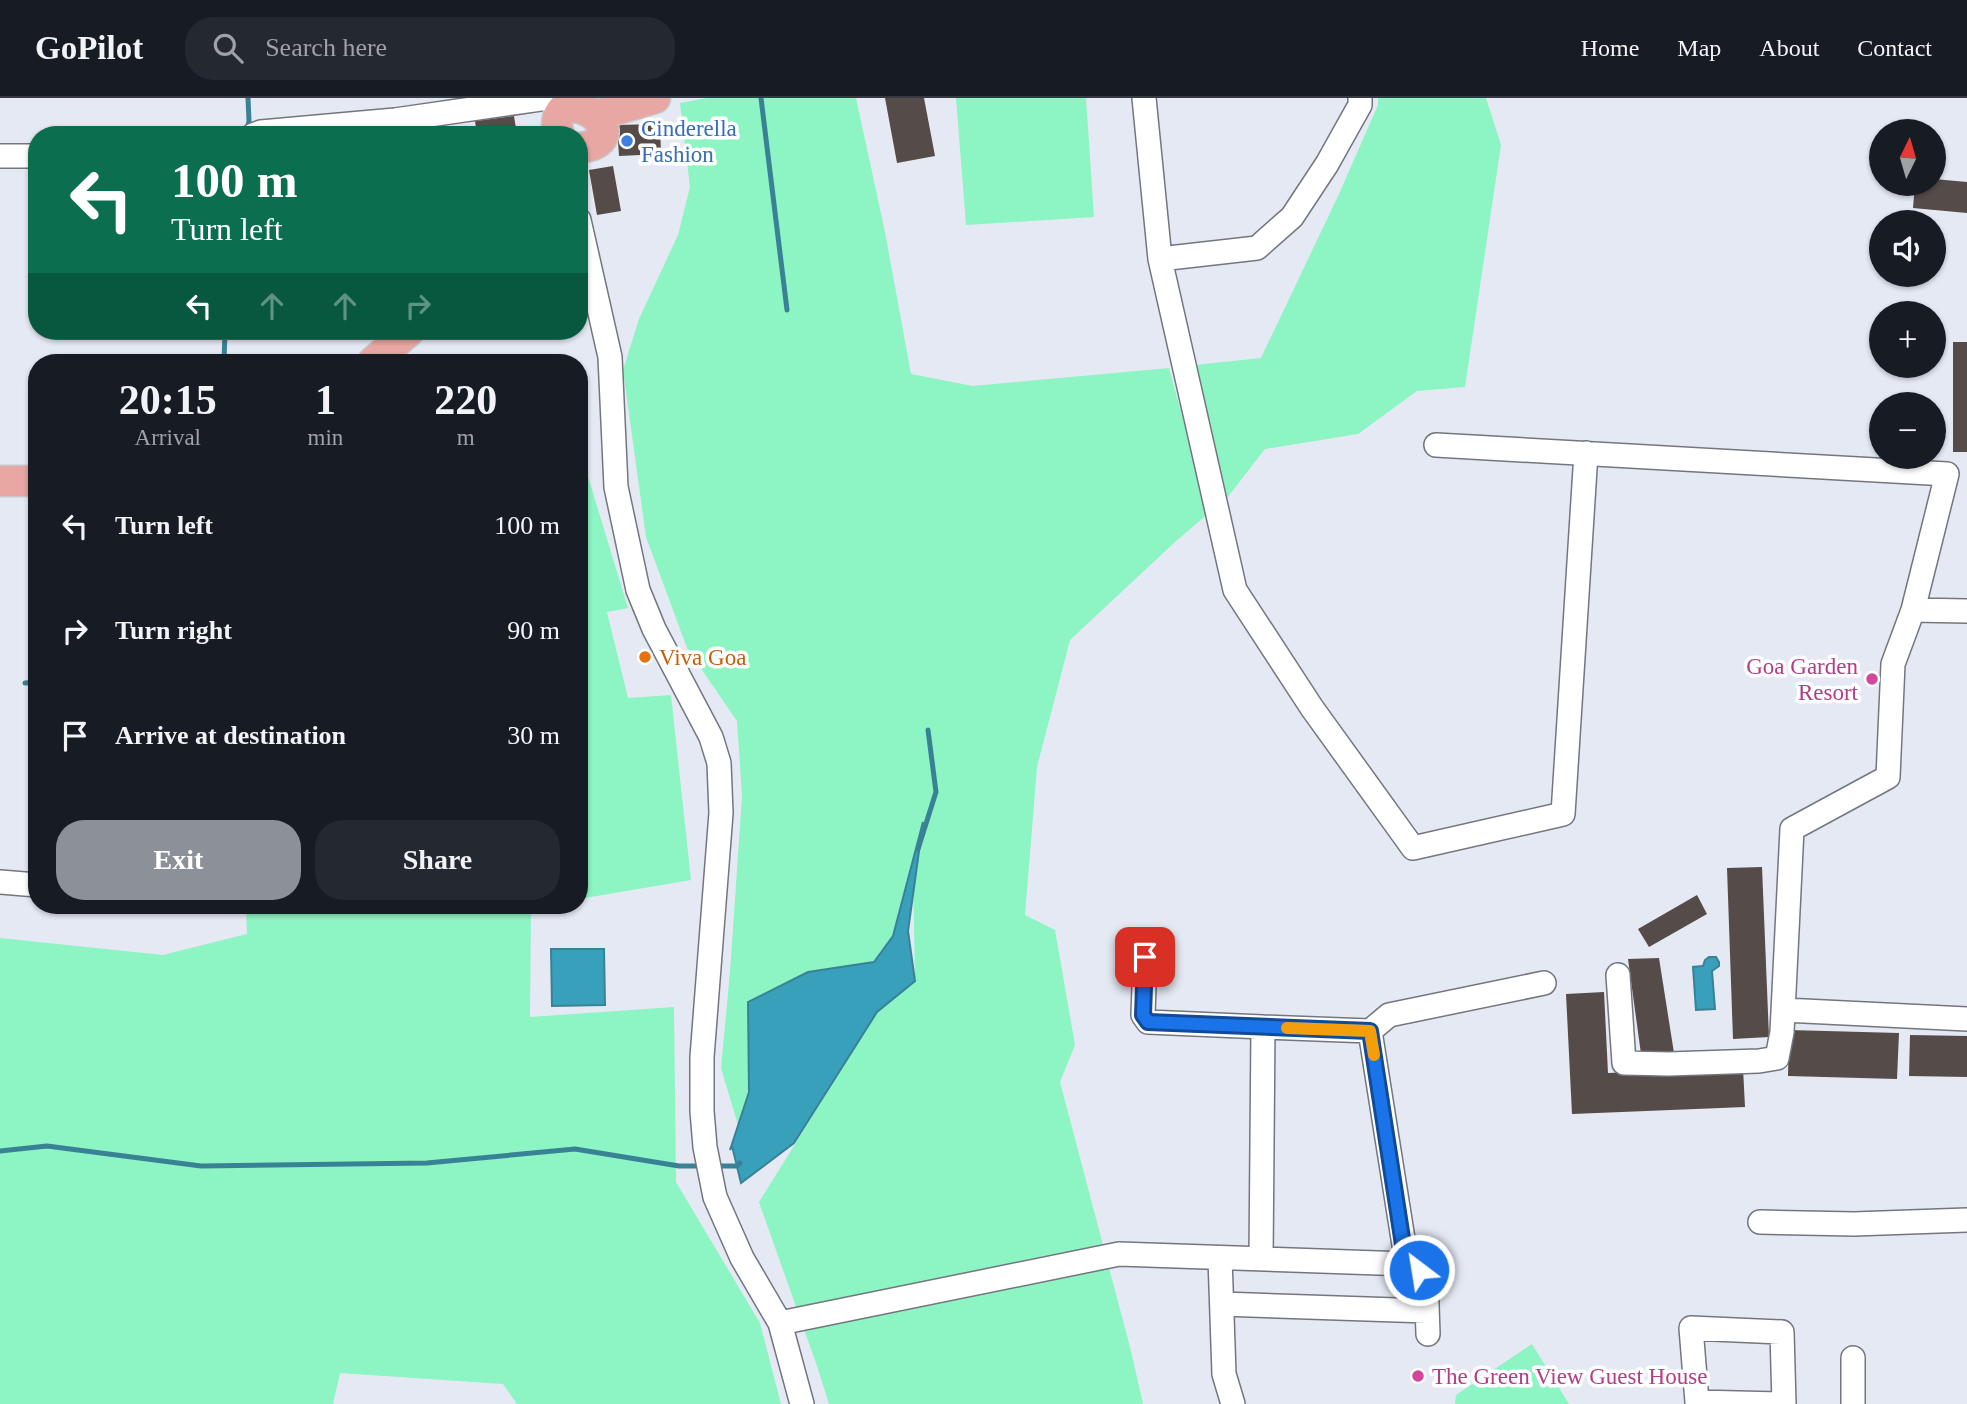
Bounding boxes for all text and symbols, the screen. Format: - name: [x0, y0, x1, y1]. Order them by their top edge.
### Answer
- search box: [185, 17, 675, 80]
- icon: search: [209, 29, 247, 67]
- text: GoPilot: [35, 30, 143, 66]
- text: Search here: [265, 33, 387, 62]
- text: Home: [1581, 35, 1639, 61]
- text: Map: [1677, 35, 1721, 61]
- text: About: [1759, 35, 1819, 61]
- text: Contact: [1857, 35, 1932, 61]
- place label: Cinderella Fashion: [641, 116, 737, 167]
- north arrow: [1869, 119, 1946, 196]
- map controls: [1869, 119, 1946, 469]
- marker: Cinderella Fashion: [619, 133, 635, 149]
- text: 100 m: [171, 153, 298, 208]
- icon: left: [56, 154, 147, 245]
- button: sound: [1869, 210, 1946, 287]
- text: Turn left: [171, 211, 283, 247]
- icon: left: [180, 287, 218, 325]
- icon: ahead: [253, 287, 291, 325]
- icon: ahead: [326, 287, 364, 325]
- icon: right: [399, 287, 437, 325]
- button: +: [1869, 301, 1946, 378]
- text: 20:15: [119, 377, 217, 423]
- text: 1: [315, 377, 336, 423]
- text: 220: [434, 377, 497, 423]
- button: −: [1869, 392, 1946, 469]
- text: Arrival: [135, 425, 201, 450]
- text: min: [308, 425, 343, 450]
- text: m: [457, 425, 475, 450]
- icon: left: [56, 507, 94, 545]
- text: Turn left: [115, 511, 213, 540]
- text: 100 m: [494, 511, 560, 540]
- icon: right: [56, 612, 94, 650]
- text: Turn right: [115, 616, 232, 645]
- text: 90 m: [507, 616, 560, 645]
- place label: Viva Goa: [659, 645, 746, 670]
- marker: Viva Goa: [637, 649, 653, 665]
- place label: Goa Garden Resort: [1746, 654, 1859, 705]
- marker: Goa Garden Resort: [1864, 671, 1880, 687]
- icon: arrive: [56, 717, 94, 755]
- text: Arrive at destination: [115, 721, 346, 750]
- text: 30 m: [507, 721, 560, 750]
- button: Exit: [56, 820, 301, 900]
- button: Share: [315, 820, 560, 900]
- pin: [1115, 927, 1175, 987]
- icon: arrive: [1126, 938, 1164, 976]
- position arrow: [1382, 1233, 1456, 1307]
- place label: The Green View Guest House: [1432, 1364, 1707, 1389]
- marker: The Green View Guest House: [1410, 1368, 1426, 1384]

